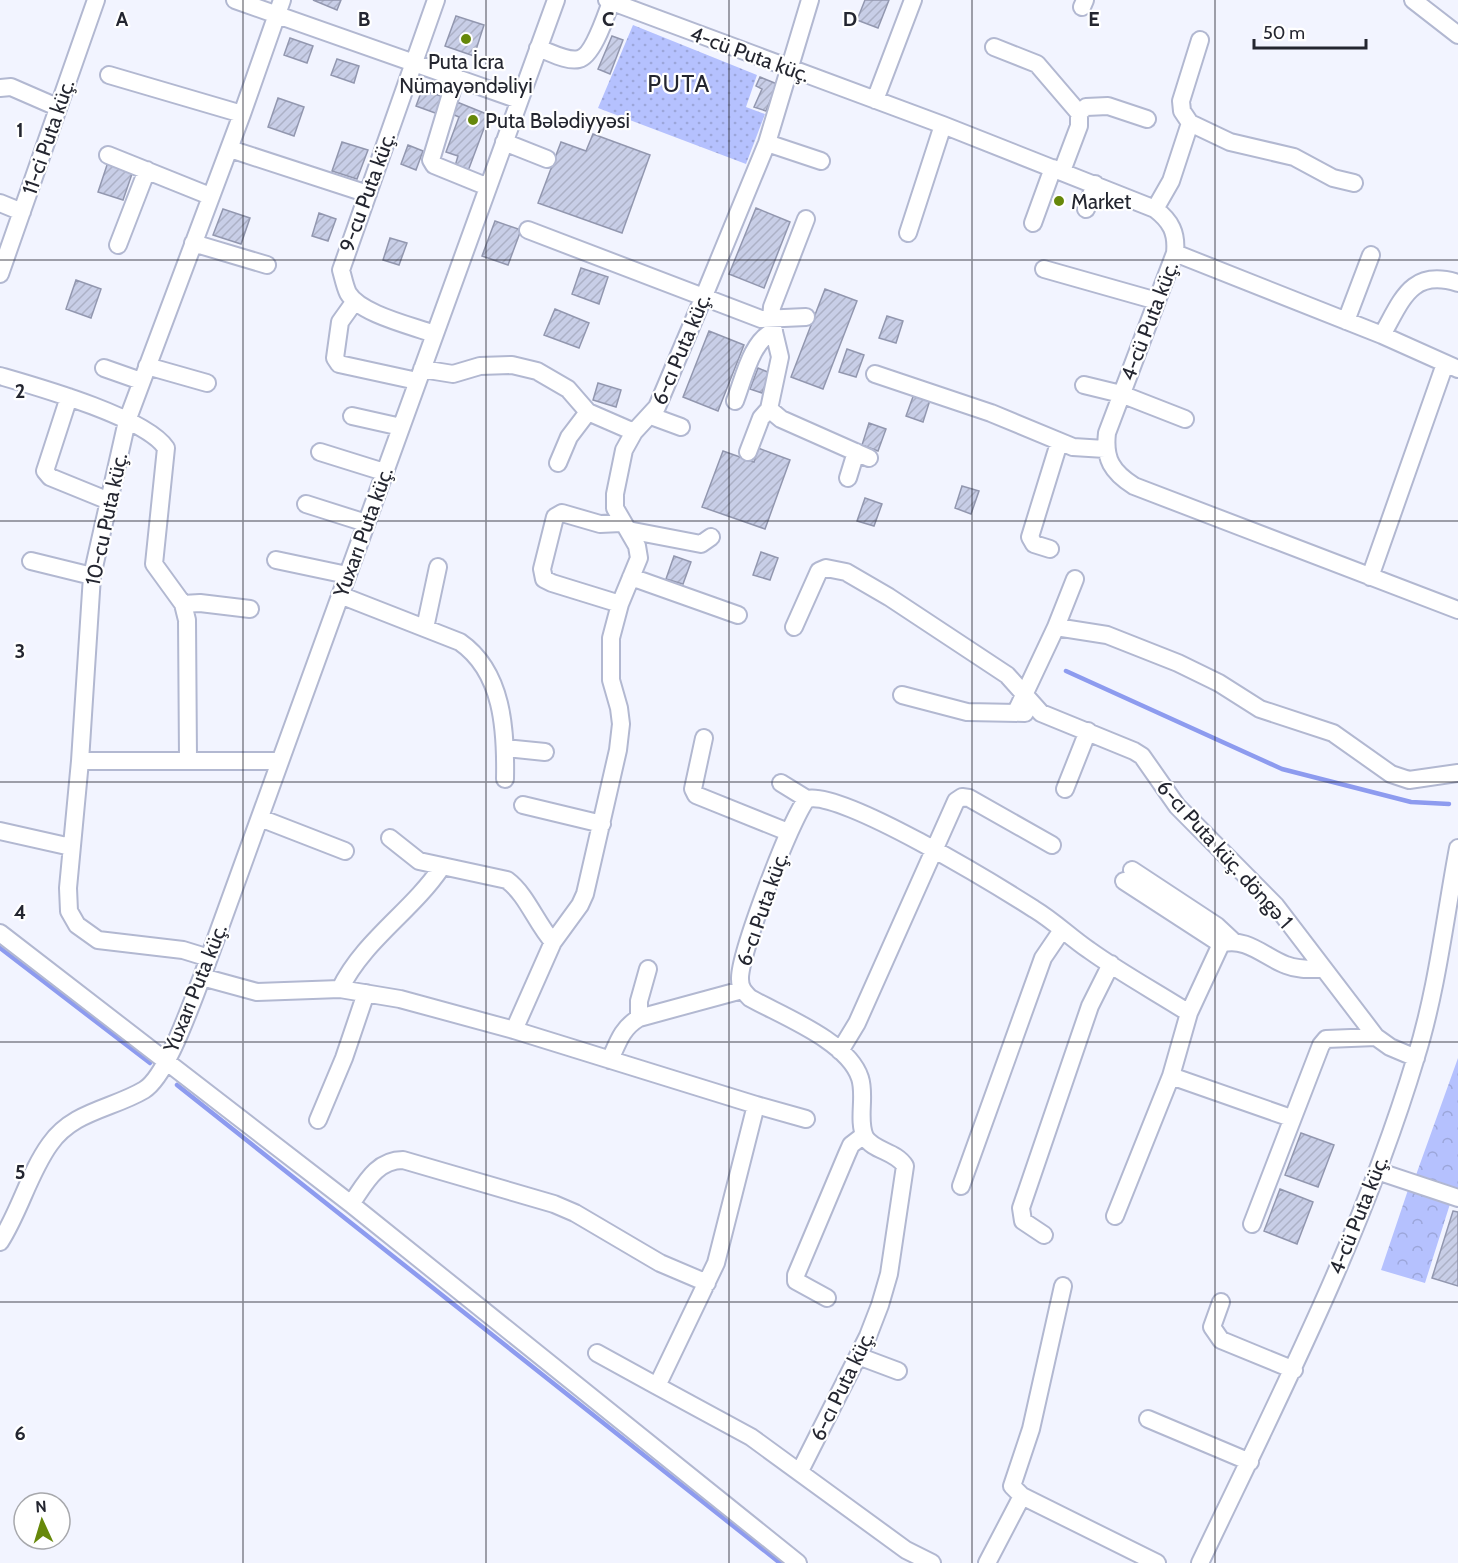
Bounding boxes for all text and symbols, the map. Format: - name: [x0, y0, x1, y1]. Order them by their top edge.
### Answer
- text: A: [116, 7, 129, 31]
- text: B: [358, 7, 370, 31]
- text: C: [602, 7, 614, 31]
- text: D: [843, 7, 857, 31]
- text: E: [1088, 7, 1100, 31]
- scale bar: [1254, 12, 1366, 50]
- street label: 4-cü Puta küç.: [687, 21, 813, 87]
- text: 50 m: [1263, 22, 1305, 44]
- marker: Puta İcra Nümayəndəliyi: [459, 32, 473, 46]
- place label: Puta İcra Nümayəndəliyi: [399, 49, 533, 98]
- district label: PUTA: [647, 69, 711, 98]
- street label: 11-ci Puta küç.: [16, 76, 80, 198]
- place label: Puta Bələdiyyəsi: [485, 108, 630, 133]
- marker: Puta Bələdiyyəsi: [466, 113, 480, 127]
- street label: 9-cu Puta küç.: [334, 129, 400, 255]
- place label: Market: [1071, 189, 1131, 214]
- marker: Market: [1052, 194, 1066, 208]
- street label: 4-cü Puta küç.: [1115, 258, 1183, 384]
- street label: 6-cı Puta küç.: [646, 290, 716, 408]
- text: 2: [15, 379, 25, 403]
- street label: 10-cu Puta küç.: [80, 450, 132, 588]
- street label: Yuxarı Puta küç.: [328, 464, 398, 601]
- text: 3: [15, 639, 25, 663]
- street label: 6-cı Puta küç. döngə 1: [1152, 775, 1298, 933]
- street label: 6-cı Puta küç.: [731, 849, 793, 969]
- text: 4: [14, 900, 26, 924]
- street label: Yuxarı Puta küç.: [157, 920, 232, 1057]
- street label: 4-cü Puta küç.: [1323, 1152, 1393, 1278]
- text: 5: [15, 1160, 25, 1184]
- street label: 6-cı Puta küç.: [805, 1327, 879, 1445]
- text: 6: [14, 1421, 26, 1445]
- north arrow: [12, 1491, 72, 1551]
- text: N: [35, 1497, 47, 1516]

